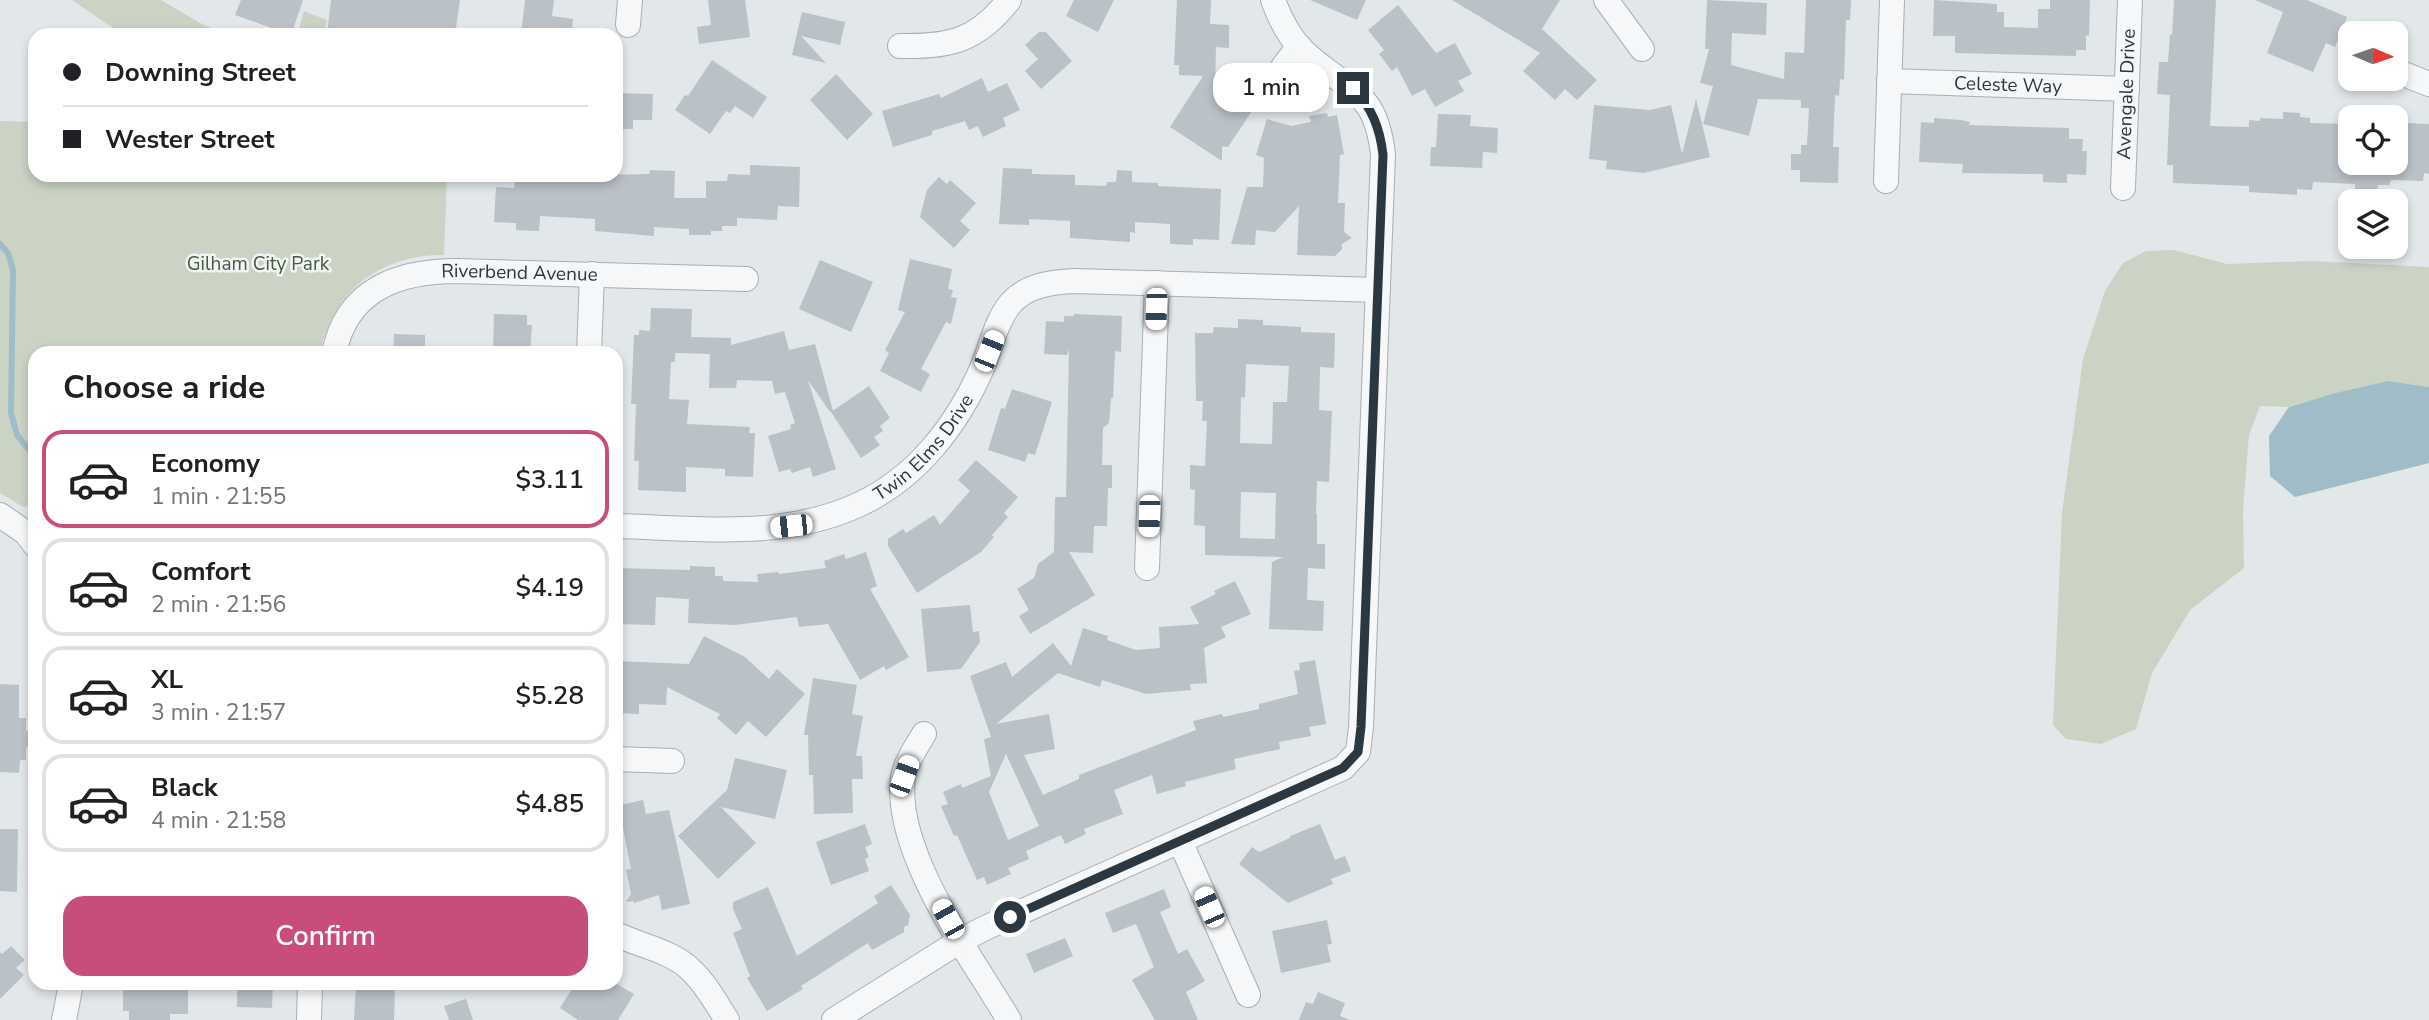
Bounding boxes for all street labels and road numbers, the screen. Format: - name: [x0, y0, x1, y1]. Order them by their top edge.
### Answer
- street label: Avengale Drive: [2111, 28, 2142, 160]
- street label: Celeste Way: [1953, 70, 2063, 100]
- street label: Riverbend Avenue: [441, 258, 598, 288]
- street label: Twin Elms Drive: [868, 390, 980, 507]

